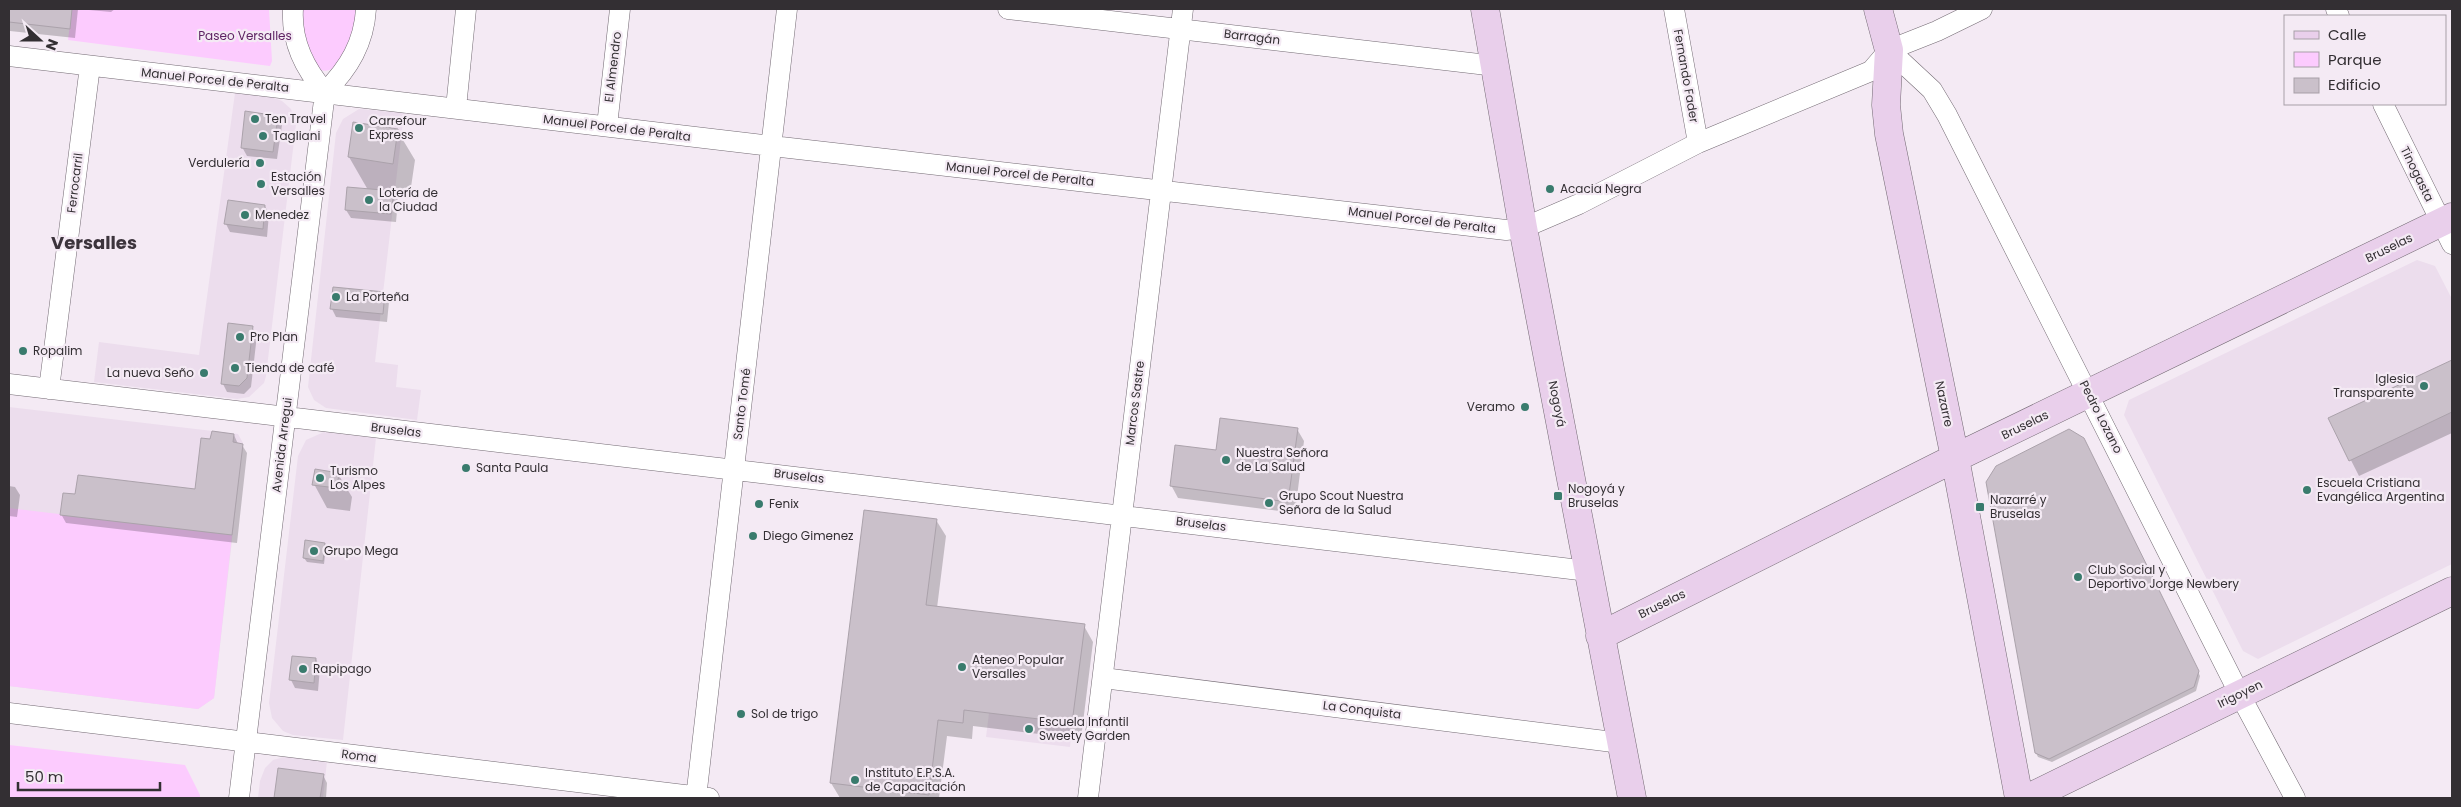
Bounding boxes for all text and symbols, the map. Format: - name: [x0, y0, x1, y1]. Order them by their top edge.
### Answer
- north arrow: [15, 15, 65, 65]
- legend: [2284, 15, 2446, 105]
- text: Calle: [2328, 24, 2366, 45]
- street label: Barragán: [1223, 25, 1281, 48]
- park label: Paseo Versalles: [198, 27, 292, 44]
- street label: Fernando Fader: [1670, 28, 1703, 124]
- street label: El Almendro: [600, 30, 625, 103]
- text: N: [41, 36, 63, 53]
- text: Parque: [2328, 49, 2381, 70]
- street label: Manuel Porcel de Peralta: [140, 63, 290, 96]
- text: Edificio: [2328, 74, 2381, 95]
- place label: Ten Travel: [265, 110, 326, 127]
- street label: Manuel Porcel de Peralta: [542, 110, 692, 145]
- place label: Carrefour Express: [369, 112, 427, 143]
- marker: Ten Travel: [249, 113, 261, 125]
- marker: Carrefour Express: [353, 122, 365, 134]
- place label: Tagliani: [273, 127, 320, 144]
- marker: Tagliani: [257, 130, 269, 142]
- street label: Tinogasta: [2397, 143, 2438, 204]
- street label: Ferrocarril: [62, 152, 87, 214]
- place label: Verdulería: [188, 154, 250, 171]
- marker: Verdulería: [254, 157, 266, 169]
- street label: Manuel Porcel de Peralta: [945, 157, 1095, 190]
- place label: Estación Versalles: [271, 168, 325, 199]
- marker: Estación Versalles: [255, 178, 267, 190]
- place label: Acacia Negra: [1560, 180, 1642, 197]
- marker: Acacia Negra: [1544, 183, 1556, 195]
- place label: Lotería de la Ciudad: [379, 184, 438, 215]
- marker: Lotería de la Ciudad: [363, 194, 375, 206]
- street label: Manuel Porcel de Peralta: [1347, 202, 1497, 237]
- place label: Menedez: [255, 206, 309, 223]
- marker: Menedez: [239, 209, 251, 221]
- street label: Bruselas: [2362, 229, 2415, 266]
- district label: Versalles: [51, 230, 137, 255]
- place label: La Porteña: [346, 288, 409, 305]
- marker: La Porteña: [330, 291, 342, 303]
- place label: Pro Plan: [250, 328, 298, 345]
- marker: Pro Plan: [234, 331, 246, 343]
- place label: Ropalim: [33, 342, 82, 359]
- marker: Ropalim: [17, 345, 29, 357]
- place label: Tienda de café: [245, 359, 335, 376]
- street label: Marcos Sastre: [1121, 360, 1148, 446]
- marker: Tienda de café: [229, 362, 241, 374]
- place label: La nueva Seño: [107, 364, 194, 381]
- marker: La nueva Seño: [198, 367, 210, 379]
- street label: Santo Tomé: [729, 367, 754, 441]
- place label: Iglesia Transparente: [2333, 370, 2414, 401]
- street label: Pedro Lozano: [2076, 377, 2127, 456]
- street label: Nogoyá: [1545, 379, 1570, 428]
- street label: Nazarre: [1931, 379, 1958, 428]
- marker: Iglesia Transparente: [2418, 380, 2430, 392]
- street label: Avenida Arregui: [267, 396, 296, 493]
- place label: Veramo: [1467, 398, 1515, 415]
- marker: Veramo: [1519, 401, 1531, 413]
- street label: Bruselas: [1998, 406, 2051, 443]
- street label: Bruselas: [370, 418, 422, 441]
- place label: Nuestra Señora de La Salud: [1236, 444, 1328, 475]
- marker: Nuestra Señora de La Salud: [1220, 454, 1232, 466]
- place label: Santa Paula: [476, 459, 548, 476]
- place label: Turismo Los Alpes: [330, 462, 385, 493]
- marker: Santa Paula: [460, 462, 472, 474]
- street label: Bruselas: [773, 464, 825, 487]
- marker: Turismo Los Alpes: [314, 472, 326, 484]
- place label: Escuela Cristiana Evangélica Argentina: [2317, 474, 2445, 505]
- place label: Nogoyá y Bruselas: [1568, 480, 1625, 511]
- marker: Escuela Cristiana Evangélica Argentina: [2301, 484, 2313, 496]
- place label: Grupo Scout Nuestra Señora de la Salud: [1279, 487, 1404, 518]
- marker: Nogoyá y Bruselas: [1552, 490, 1564, 502]
- place label: Nazarré y Bruselas: [1990, 491, 2047, 522]
- place label: Fenix: [769, 495, 799, 512]
- marker: Grupo Scout Nuestra Señora de la Salud: [1263, 497, 1275, 509]
- marker: Fenix: [753, 498, 765, 510]
- marker: Nazarré y Bruselas: [1974, 501, 1986, 513]
- street label: Bruselas: [1175, 512, 1227, 535]
- place label: Diego Gimenez: [763, 527, 854, 544]
- marker: Diego Gimenez: [747, 530, 759, 542]
- place label: Grupo Mega: [324, 542, 399, 559]
- marker: Grupo Mega: [308, 545, 320, 557]
- place label: Club Social y Deportivo Jorge Newbery: [2088, 561, 2239, 592]
- marker: Club Social y Deportivo Jorge Newbery: [2072, 571, 2084, 583]
- street label: Bruselas: [1635, 585, 1688, 622]
- place label: Ateneo Popular Versalles: [972, 651, 1064, 682]
- place label: Rapipago: [313, 660, 372, 677]
- marker: Ateneo Popular Versalles: [956, 661, 968, 673]
- marker: Rapipago: [297, 663, 309, 675]
- street label: Irigoyen: [2214, 675, 2265, 712]
- street label: La Conquista: [1322, 696, 1402, 723]
- place label: Sol de trigo: [751, 705, 819, 722]
- marker: Sol de trigo: [735, 708, 747, 720]
- place label: Escuela Infantil Sweety Garden: [1039, 713, 1130, 744]
- marker: Escuela Infantil Sweety Garden: [1023, 723, 1035, 735]
- street label: Roma: [340, 745, 378, 766]
- scale bar: [18, 760, 160, 792]
- place label: Instituto E.P.S.A. de Capacitación: [865, 764, 966, 795]
- text: 50 m: [25, 766, 63, 787]
- marker: Instituto E.P.S.A. de Capacitación: [849, 774, 861, 786]

